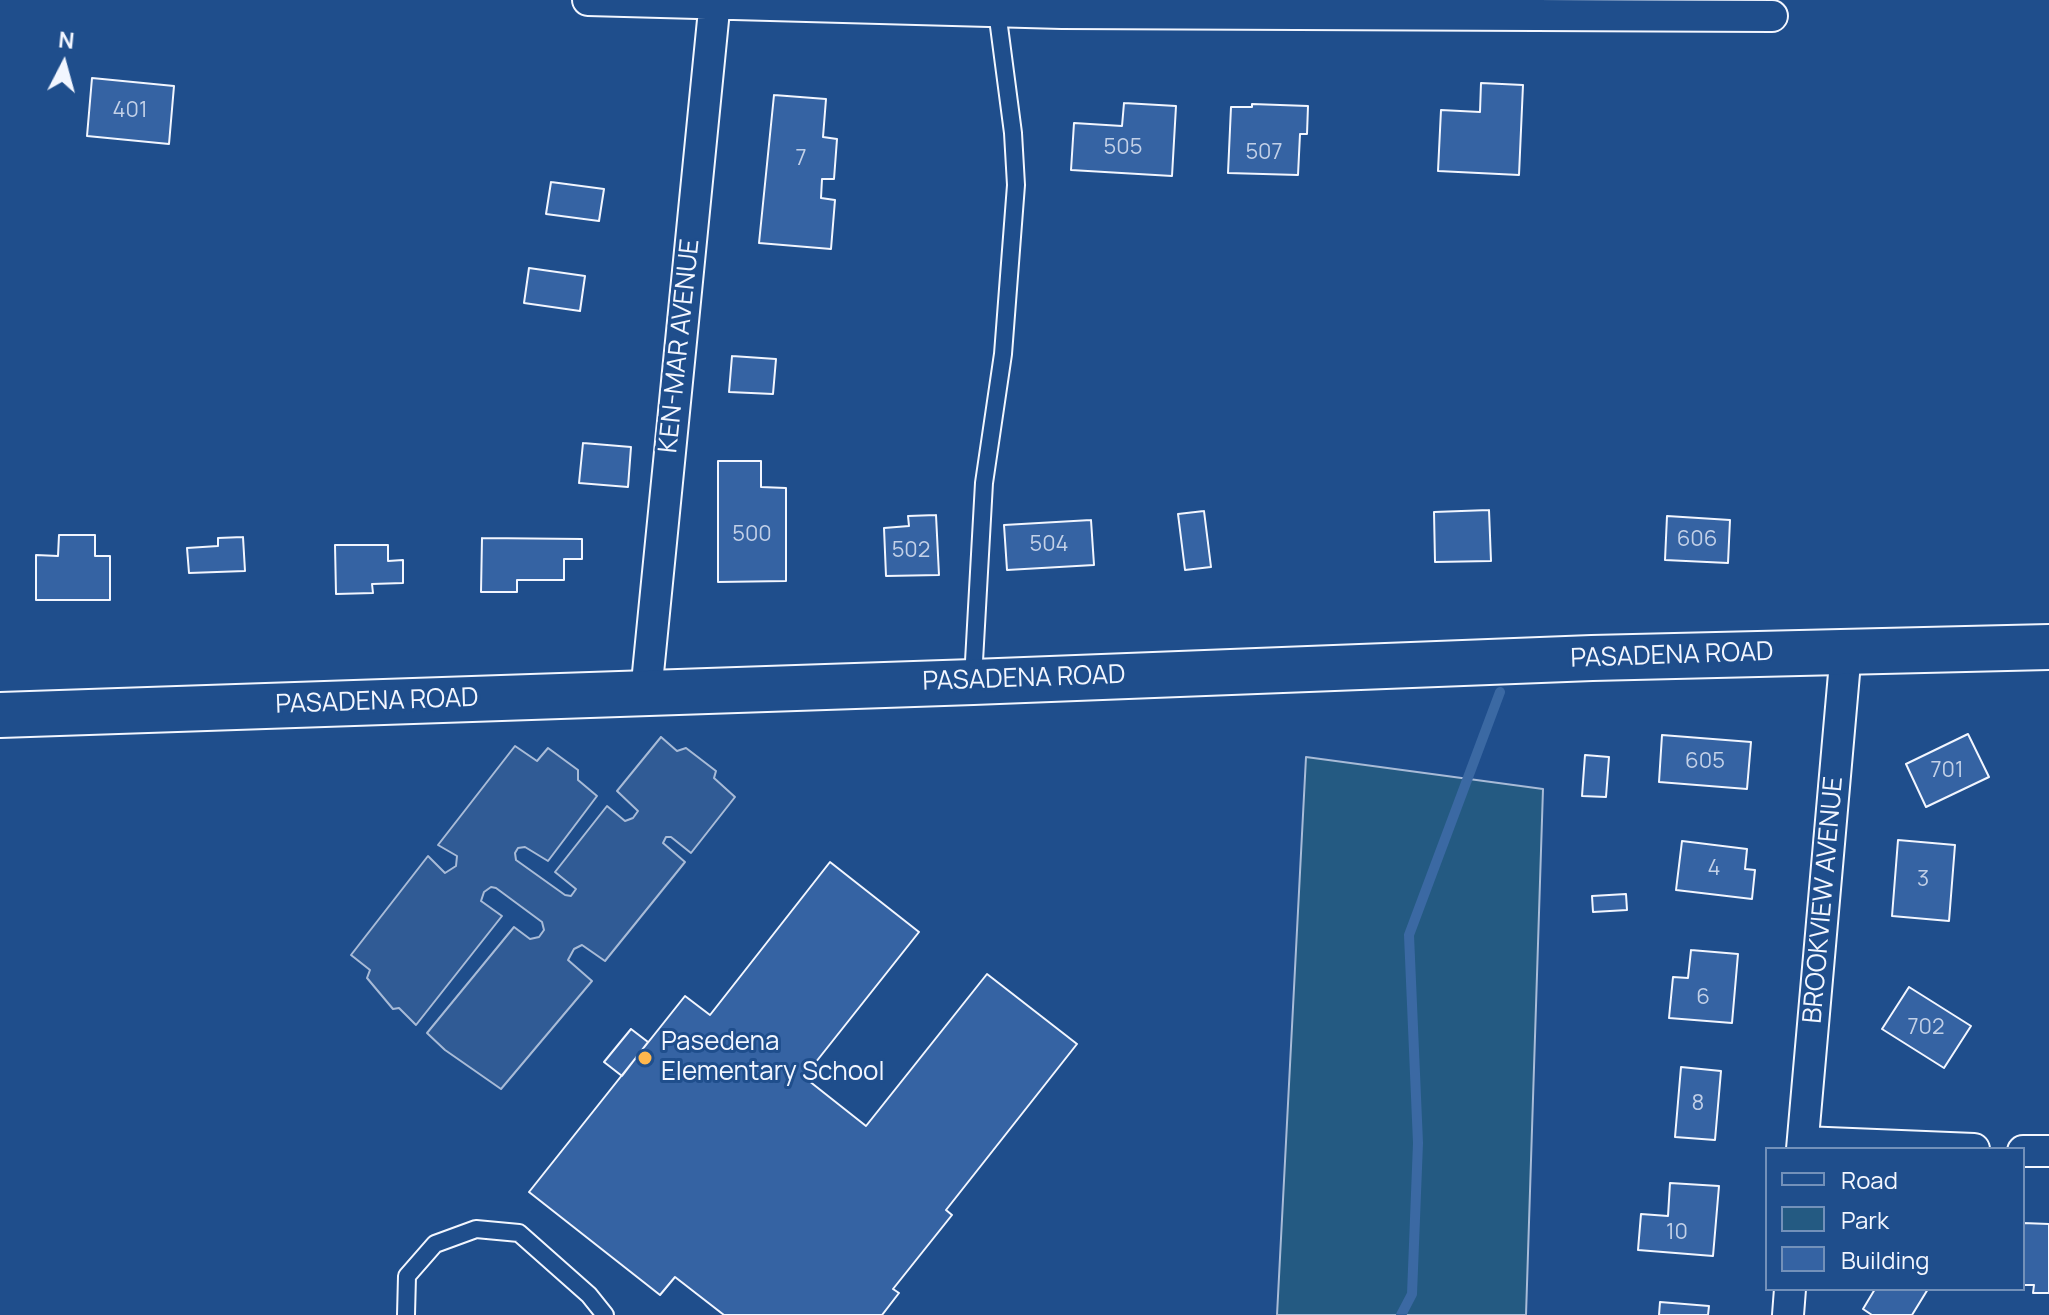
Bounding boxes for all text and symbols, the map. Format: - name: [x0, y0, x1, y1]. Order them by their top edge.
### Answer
- north arrow: [24, 24, 104, 104]
- text: N: [57, 24, 76, 56]
- house number: 401: [113, 98, 147, 124]
- house number: 505: [1104, 135, 1142, 161]
- house number: 507: [1245, 140, 1283, 166]
- house number: 7: [795, 146, 807, 172]
- street label: KEN-MAR AVENUE: [653, 238, 707, 454]
- house number: 500: [732, 522, 772, 548]
- house number: 606: [1677, 527, 1717, 553]
- house number: 504: [1029, 532, 1069, 558]
- house number: 502: [892, 538, 930, 564]
- street label: PASADENA ROAD: [1570, 637, 1774, 675]
- street label: PASADENA ROAD: [922, 660, 1126, 698]
- street label: PASADENA ROAD: [275, 683, 479, 721]
- house number: 605: [1685, 749, 1725, 775]
- house number: 701: [1930, 758, 1964, 784]
- street label: BROOKVIEW AVENUE: [1798, 775, 1850, 1025]
- house number: 4: [1708, 856, 1720, 882]
- house number: 3: [1917, 867, 1929, 893]
- house number: 6: [1696, 985, 1710, 1011]
- house number: 702: [1907, 1015, 1945, 1041]
- place label: Pasedena Elementary School: [661, 1027, 885, 1088]
- marker: Pasedena Elementary School: [636, 1049, 654, 1067]
- house number: 8: [1692, 1091, 1704, 1117]
- legend: [1765, 1147, 2025, 1291]
- text: Road: [1841, 1163, 1898, 1196]
- text: Park: [1841, 1203, 1889, 1236]
- house number: 10: [1666, 1220, 1688, 1246]
- text: Building: [1841, 1243, 1929, 1276]

